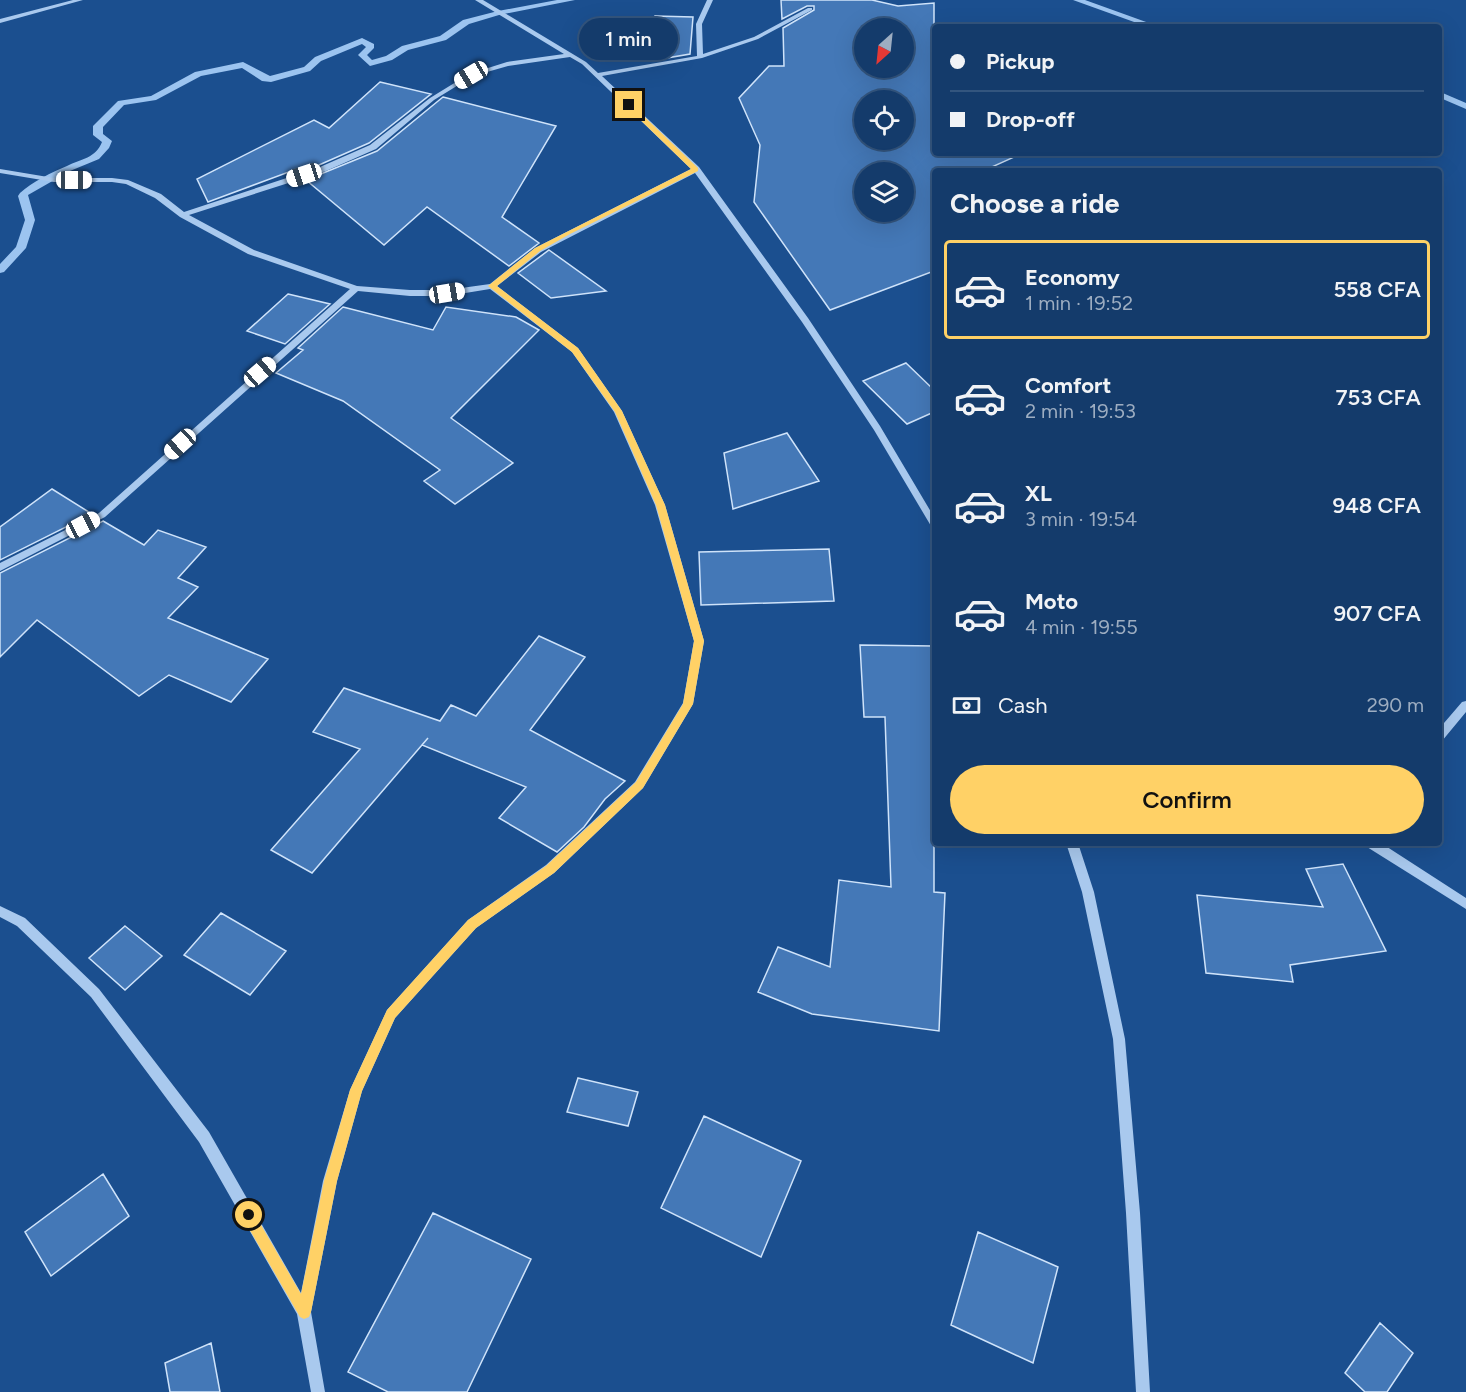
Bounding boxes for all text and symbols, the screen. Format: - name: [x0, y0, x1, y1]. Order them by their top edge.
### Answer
- callout: 1 min: [580, 18, 678, 60]
- north arrow: [854, 18, 914, 78]
- map controls: [854, 18, 914, 222]
- text: 1 min: [605, 27, 652, 51]
- text: Pickup: [986, 48, 1055, 75]
- car: [451, 58, 491, 92]
- button: locate: [854, 90, 914, 150]
- route end: [615, 91, 642, 118]
- text: Drop-off: [986, 106, 1075, 133]
- car: [284, 161, 324, 189]
- button: layers: [854, 162, 914, 222]
- car: [56, 171, 92, 189]
- text: Choose a ride: [950, 187, 1119, 220]
- icon: car: [953, 263, 1007, 317]
- text: Economy: [1025, 264, 1120, 291]
- text: 558 CFA: [1333, 276, 1421, 303]
- car: [428, 281, 466, 305]
- text: 1 min · 19:52: [1025, 291, 1133, 315]
- car: [241, 353, 279, 391]
- icon: car: [953, 371, 1007, 425]
- text: Comfort: [1025, 372, 1111, 399]
- text: 753 CFA: [1335, 384, 1421, 411]
- text: 2 min · 19:53: [1025, 399, 1136, 423]
- car: [161, 425, 199, 463]
- icon: car: [953, 479, 1007, 533]
- text: XL: [1025, 480, 1052, 507]
- text: 948 CFA: [1332, 492, 1421, 519]
- text: 3 min · 19:54: [1025, 507, 1137, 531]
- car: [63, 509, 103, 541]
- icon: car: [953, 587, 1007, 641]
- text: Moto: [1025, 588, 1078, 615]
- text: 907 CFA: [1333, 600, 1421, 627]
- text: 4 min · 19:55: [1025, 615, 1138, 639]
- icon: cash: [950, 689, 983, 722]
- text: Cash: [998, 692, 1048, 719]
- text: 290 m: [1367, 693, 1424, 717]
- button: Confirm: [950, 765, 1424, 834]
- route start: [235, 1201, 262, 1228]

